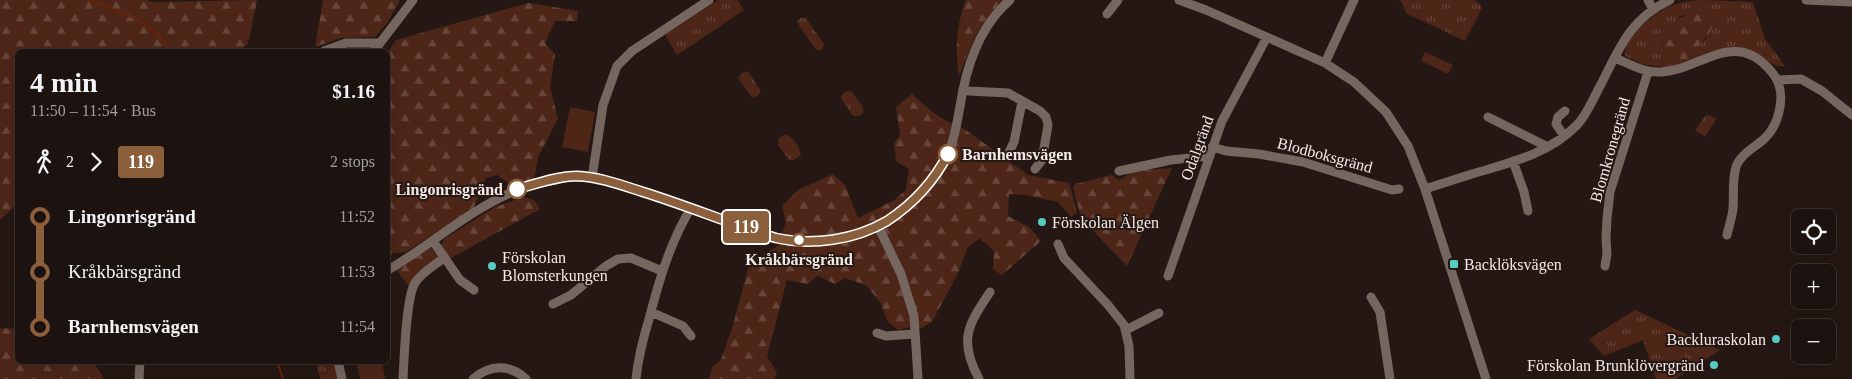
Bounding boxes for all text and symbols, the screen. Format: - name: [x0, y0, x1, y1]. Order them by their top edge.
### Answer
- text: 4 min: [30, 67, 98, 98]
- text: $1.16: [332, 81, 375, 102]
- street label: Blomkronegränd: [1587, 96, 1634, 205]
- text: 11:50 – 11:54 · Bus: [30, 102, 156, 119]
- street label: Odalgränd: [1177, 113, 1217, 183]
- street label: Blodboksgränd: [1275, 134, 1374, 177]
- marker: Barnhemsvägen: [938, 144, 958, 164]
- place label: Barnhemsvägen: [962, 146, 1072, 164]
- icon: walk: [30, 148, 58, 176]
- icon: forward: [82, 148, 110, 176]
- text: 119: [128, 152, 154, 172]
- text: 2: [66, 153, 74, 170]
- text: 2 stops: [330, 153, 375, 170]
- marker: Lingonrisgränd: [507, 179, 527, 199]
- place label: Lingonrisgränd: [395, 181, 503, 199]
- text: Lingonrisgränd: [68, 206, 196, 227]
- text: 11:52: [339, 208, 375, 225]
- map controls: [1791, 209, 1836, 364]
- button: locate: [1791, 209, 1836, 254]
- line badge: 119: [717, 211, 775, 243]
- place label: Förskolan Älgen: [1052, 214, 1159, 232]
- marker: Förskolan Älgen: [1036, 216, 1048, 228]
- text: 119: [733, 217, 759, 237]
- marker: Kråkbärsgränd: [792, 233, 806, 247]
- place label: Förskolan Blomsterkungen: [502, 249, 608, 285]
- place label: Kråkbärsgränd: [745, 251, 853, 269]
- place label: Backlöksvägen: [1464, 256, 1562, 274]
- marker: Backlöksvägen: [1448, 258, 1460, 270]
- marker: Förskolan Blomsterkungen: [486, 260, 498, 272]
- text: Kråkbärsgränd: [68, 261, 181, 282]
- text: 11:53: [339, 263, 375, 280]
- button: +: [1791, 264, 1836, 309]
- text: Barnhemsvägen: [68, 316, 199, 337]
- text: 11:54: [339, 318, 375, 335]
- button: −: [1791, 319, 1836, 364]
- place label: Backluraskolan: [1666, 331, 1766, 348]
- marker: Backluraskolan: [1770, 333, 1782, 345]
- place label: Förskolan Brunklövergränd: [1527, 357, 1704, 375]
- marker: Förskolan Brunklövergränd: [1708, 359, 1720, 371]

